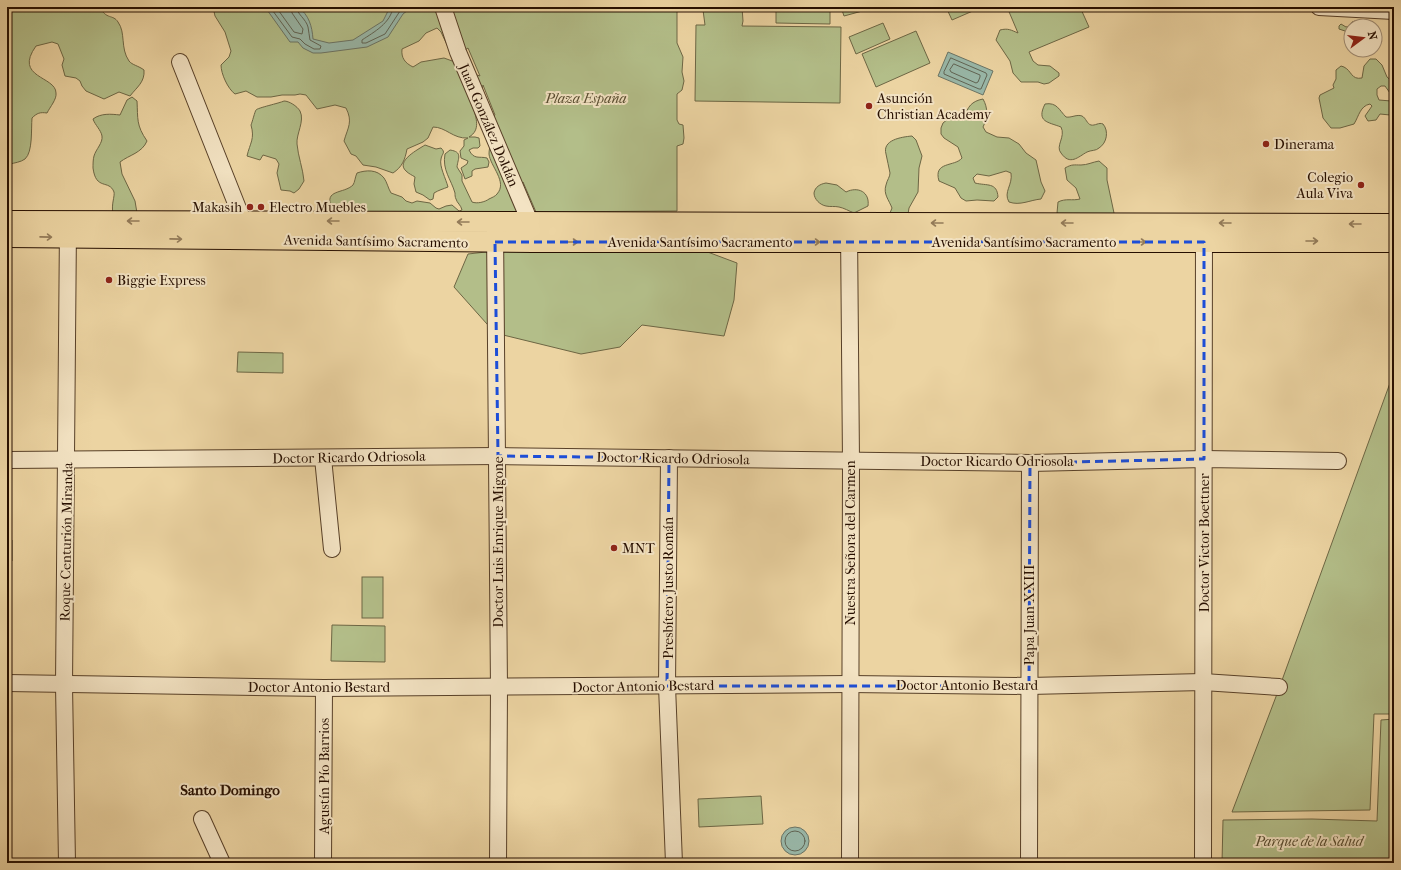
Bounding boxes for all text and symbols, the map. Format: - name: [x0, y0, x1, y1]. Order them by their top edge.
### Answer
- north arrow: [1343, 18, 1383, 58]
- text: N: [1365, 30, 1380, 42]
- street label: Juan González Doldán: [455, 60, 522, 189]
- park label: Plaza España: [544, 90, 627, 107]
- place label: Asunción Christian Academy: [876, 90, 992, 123]
- marker: Asunción Christian Academy: [864, 101, 874, 111]
- place label: Dinerama: [1274, 136, 1335, 153]
- marker: Dinerama: [1261, 139, 1271, 149]
- place label: Colegio Aula Viva: [1295, 169, 1354, 202]
- marker: Colegio Aula Viva: [1356, 180, 1366, 190]
- place label: Makasih: [192, 199, 242, 216]
- place label: Electro Muebles: [269, 199, 366, 216]
- marker: Makasih: [245, 202, 255, 212]
- marker: Electro Muebles: [256, 202, 266, 212]
- one-way arrow: [127, 217, 140, 225]
- one-way arrow: [327, 217, 340, 225]
- one-way arrow: [457, 218, 470, 226]
- one-way arrow: [931, 219, 944, 227]
- one-way arrow: [1061, 219, 1074, 227]
- one-way arrow: [1219, 219, 1232, 227]
- one-way arrow: [1349, 220, 1362, 228]
- street label: Avenida Santísimo Sacramento: [283, 231, 468, 252]
- one-way arrow: [39, 233, 52, 241]
- street label: Avenida Santísimo Sacramento: [607, 234, 792, 251]
- street label: Avenida Santísimo Sacramento: [931, 234, 1116, 251]
- one-way arrow: [169, 235, 182, 243]
- one-way arrow: [1305, 237, 1318, 245]
- one-way arrow: [565, 238, 578, 246]
- one-way arrow: [807, 238, 820, 246]
- one-way arrow: [1133, 238, 1146, 246]
- place label: Biggie Express: [117, 272, 206, 289]
- marker: Biggie Express: [104, 275, 114, 285]
- street label: Doctor Ricardo Odriosola: [272, 448, 426, 467]
- street label: Doctor Ricardo Odriosola: [596, 449, 750, 468]
- street label: Doctor Ricardo Odriosola: [920, 453, 1074, 470]
- street label: Doctor Luis Enrique Migone: [490, 456, 507, 628]
- street label: Nuestra Señora del Carmen: [842, 460, 859, 626]
- street label: Roque Centurión Miranda: [57, 462, 76, 622]
- street label: Doctor Victor Boettner: [1196, 473, 1213, 613]
- street label: Presbítero Justo Román: [660, 517, 677, 659]
- place label: MNT: [622, 540, 655, 557]
- marker: MNT: [609, 543, 619, 553]
- street label: Papa Juan XXIII: [1021, 564, 1038, 665]
- street label: Doctor Antonio Bestard: [572, 677, 715, 696]
- street label: Doctor Antonio Bestard: [896, 677, 1039, 694]
- street label: Doctor Antonio Bestard: [248, 679, 391, 696]
- street label: Agustín Pío Barrios: [316, 718, 333, 835]
- district label: Santo Domingo: [180, 781, 280, 799]
- park label: Parque de la Salud: [1254, 833, 1365, 850]

